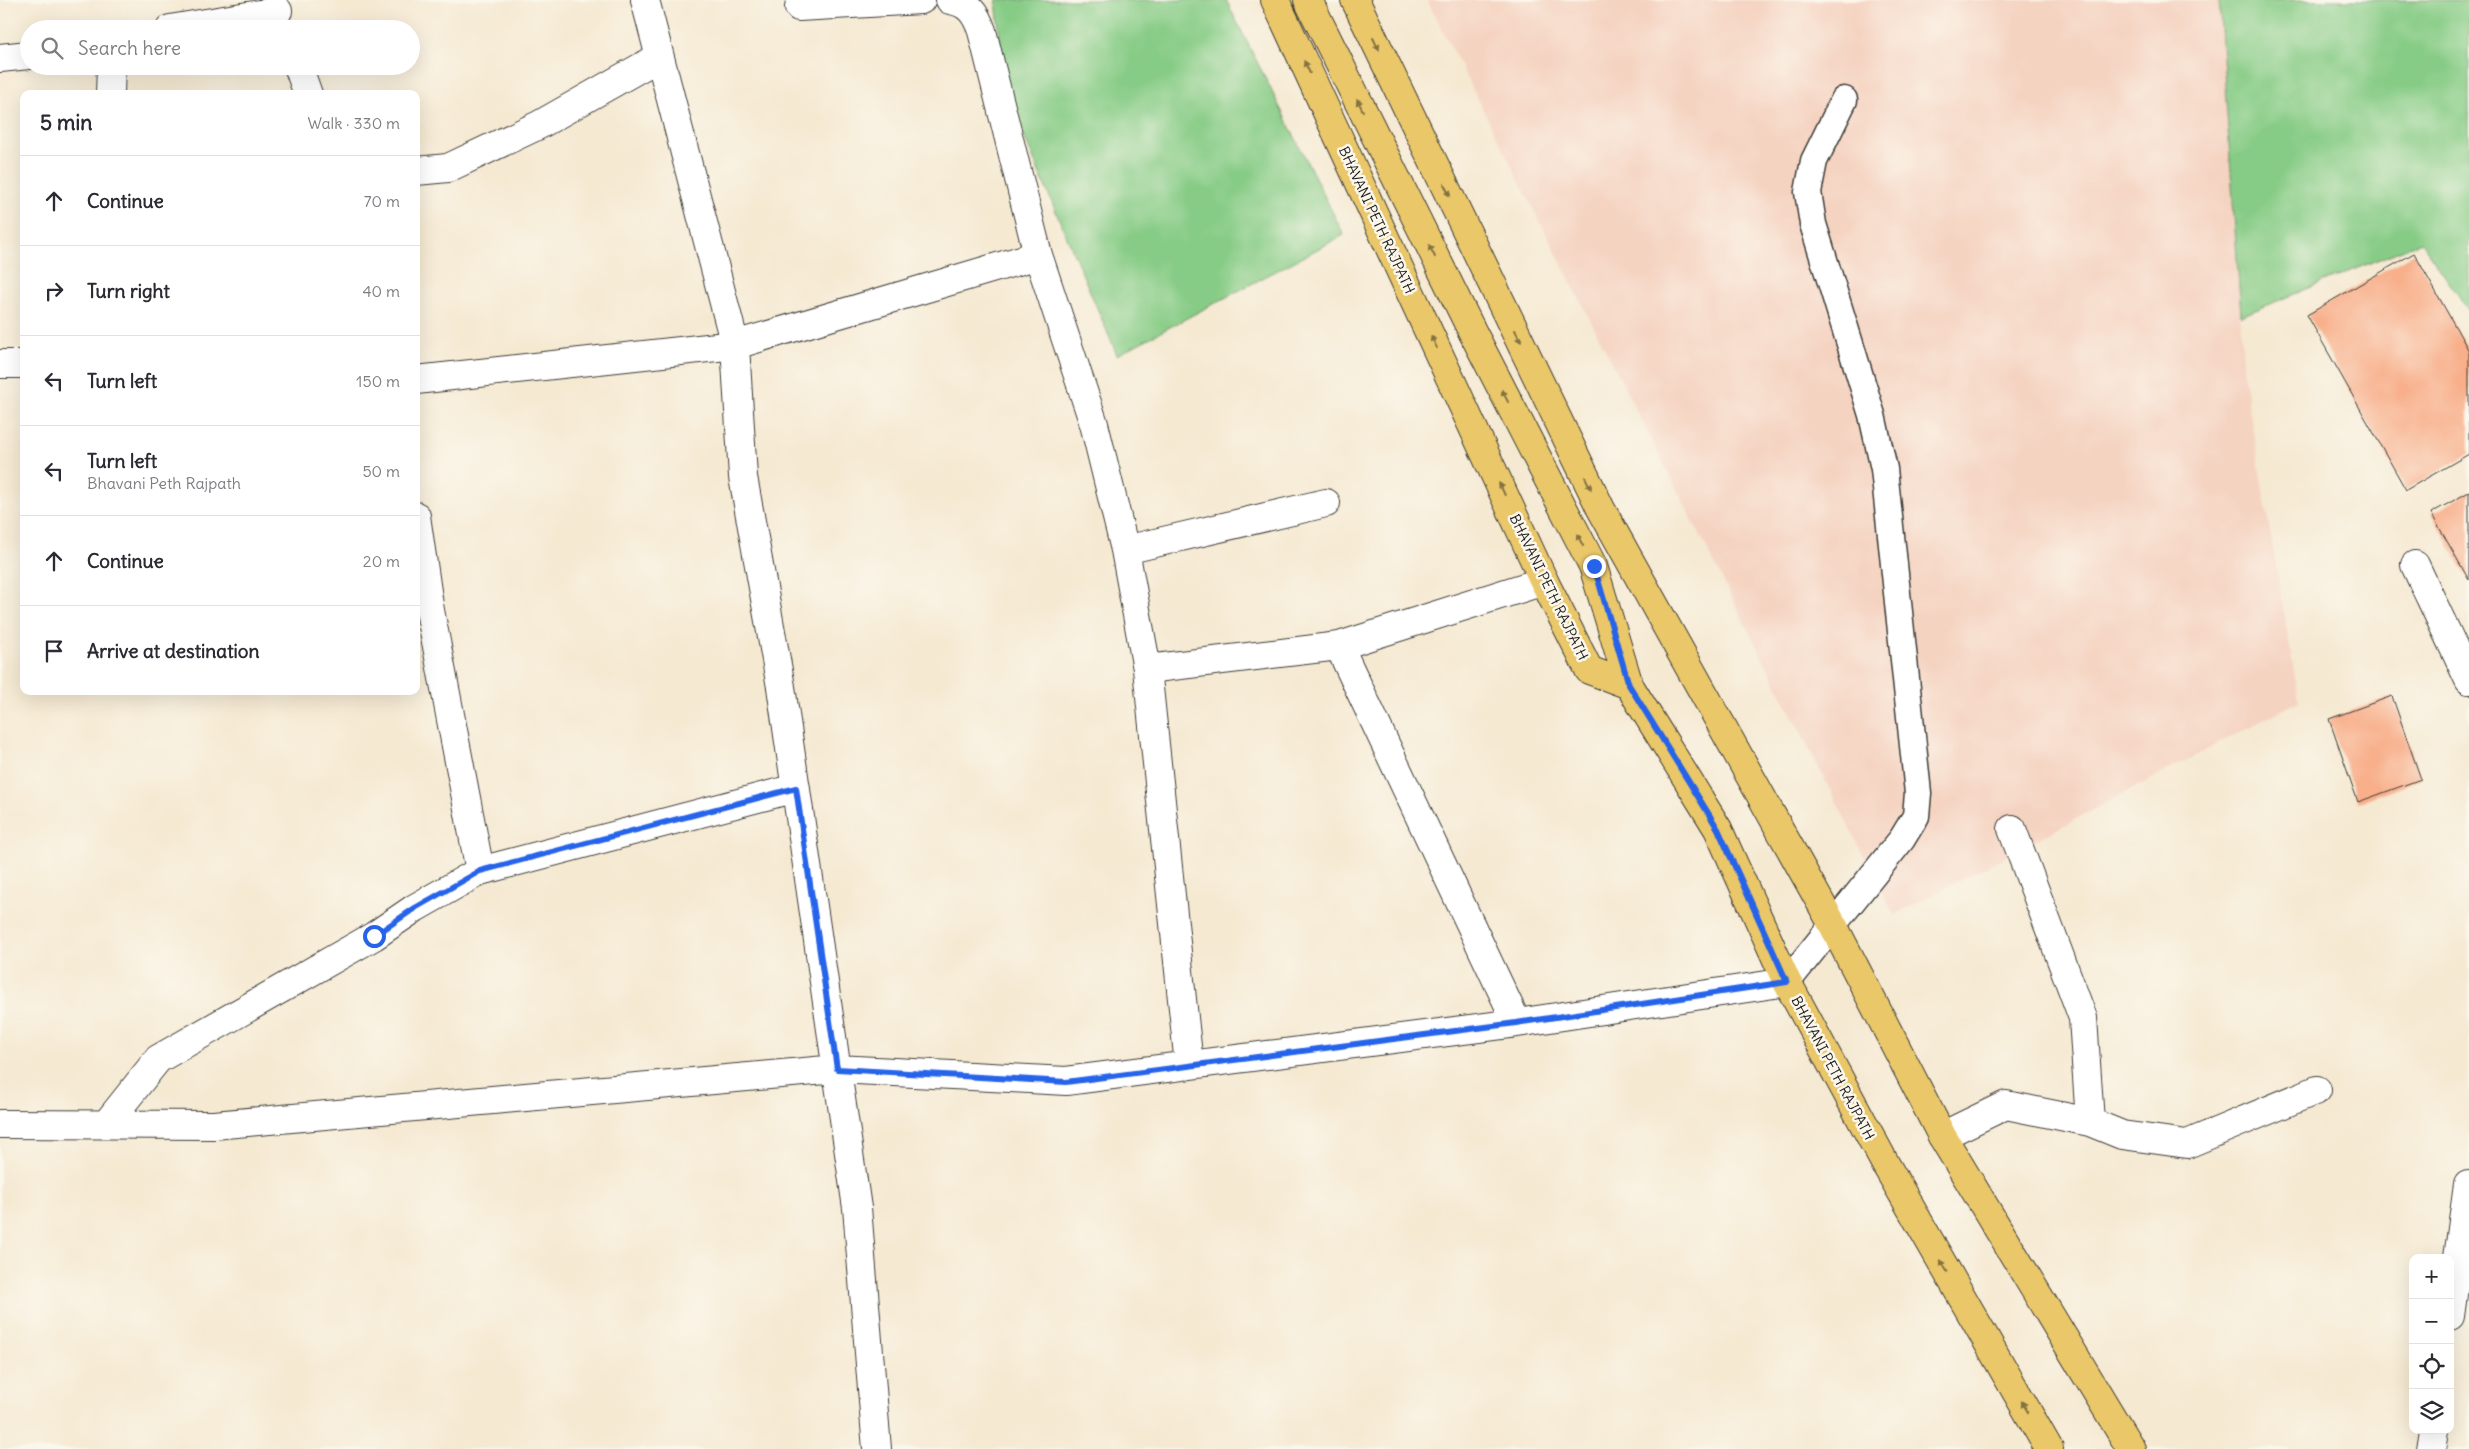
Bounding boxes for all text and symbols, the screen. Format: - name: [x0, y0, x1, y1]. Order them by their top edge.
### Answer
- search box: [20, 20, 420, 75]
- icon: search: [38, 34, 66, 62]
- text: Search here: [78, 36, 181, 60]
- one-way arrow: [1372, 37, 1380, 51]
- one-way arrow: [1302, 60, 1310, 74]
- one-way arrow: [1356, 98, 1364, 112]
- text: 5 min: [40, 109, 92, 136]
- text: Walk · 330 m: [307, 113, 400, 133]
- street label: BHAVANI PETH RAJPATH: [1335, 144, 1419, 296]
- one-way arrow: [1443, 183, 1451, 197]
- icon: ahead: [40, 187, 68, 215]
- text: Continue: [87, 189, 164, 213]
- text: 70 m: [364, 191, 400, 211]
- one-way arrow: [1428, 243, 1436, 258]
- icon: right: [40, 277, 68, 305]
- text: Turn right: [87, 279, 170, 303]
- text: 40 m: [362, 281, 400, 301]
- one-way arrow: [1513, 329, 1522, 344]
- one-way arrow: [1429, 335, 1437, 349]
- icon: left: [40, 367, 68, 395]
- text: Turn left: [87, 369, 157, 393]
- text: 150 m: [356, 371, 400, 391]
- one-way arrow: [1501, 388, 1509, 403]
- text: Turn left: [87, 449, 157, 473]
- icon: left: [40, 457, 68, 485]
- text: 50 m: [362, 461, 400, 481]
- text: Bhavani Peth Rajpath: [87, 473, 241, 493]
- one-way arrow: [1585, 476, 1593, 490]
- one-way arrow: [1498, 482, 1506, 496]
- street label: BHAVANI PETH RAJPATH: [1506, 511, 1592, 663]
- one-way arrow: [1576, 533, 1584, 547]
- icon: ahead: [40, 547, 68, 575]
- text: Continue: [87, 549, 164, 573]
- text: 20 m: [363, 551, 400, 571]
- route end: [1583, 555, 1606, 578]
- icon: arrive: [40, 637, 68, 665]
- text: Arrive at destination: [87, 639, 260, 663]
- route start: [363, 925, 386, 948]
- street label: BHAVANI PETH RAJPATH: [1787, 993, 1879, 1143]
- map controls: [2409, 1254, 2454, 1434]
- button: +: [2409, 1254, 2454, 1299]
- one-way arrow: [1939, 1259, 1948, 1272]
- button: −: [2409, 1299, 2454, 1344]
- button: locate: [2409, 1344, 2454, 1389]
- button: layers: [2409, 1389, 2454, 1434]
- one-way arrow: [2020, 1400, 2029, 1413]

